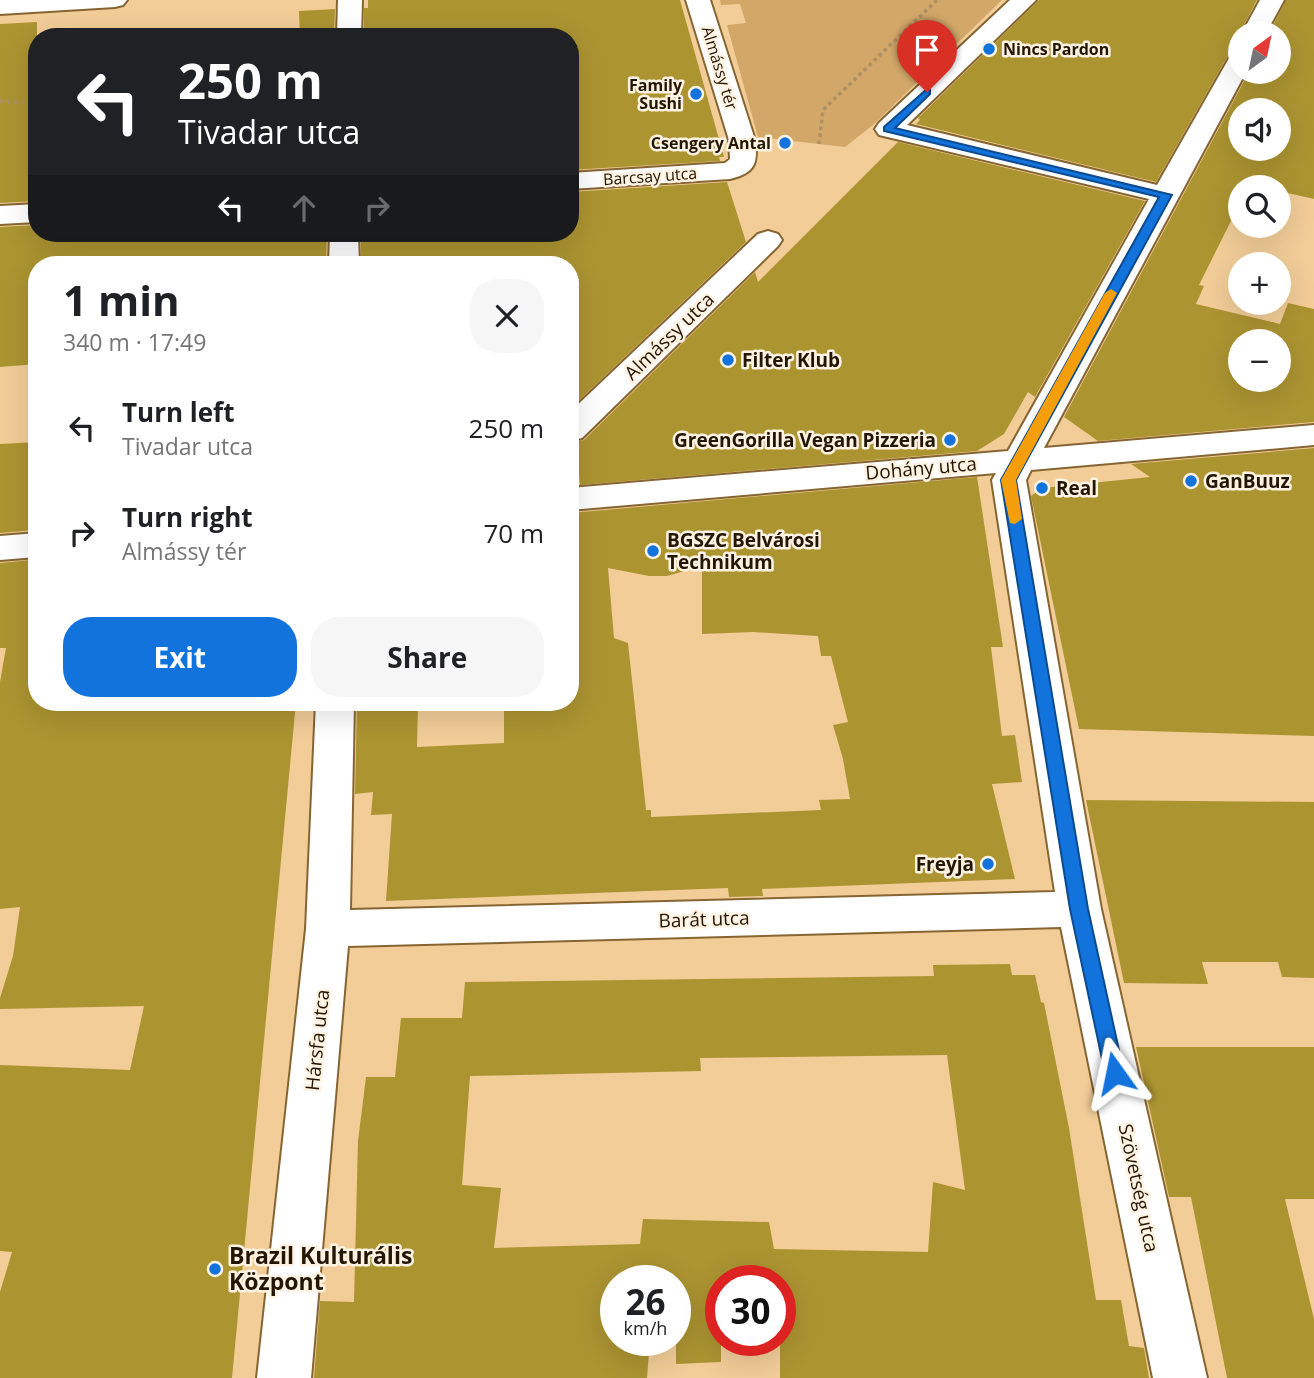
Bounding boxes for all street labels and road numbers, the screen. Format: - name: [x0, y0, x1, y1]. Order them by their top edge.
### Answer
- street label: Almássy tér: [697, 23, 743, 113]
- street label: Barcsay utca: [602, 162, 698, 190]
- street label: Almássy utca: [618, 286, 720, 386]
- street label: Dohány utca: [864, 450, 978, 486]
- street label: Barát utca: [658, 904, 750, 934]
- street label: Hársfa utca: [299, 988, 335, 1092]
- street label: Szövetség utca: [1113, 1121, 1165, 1255]

